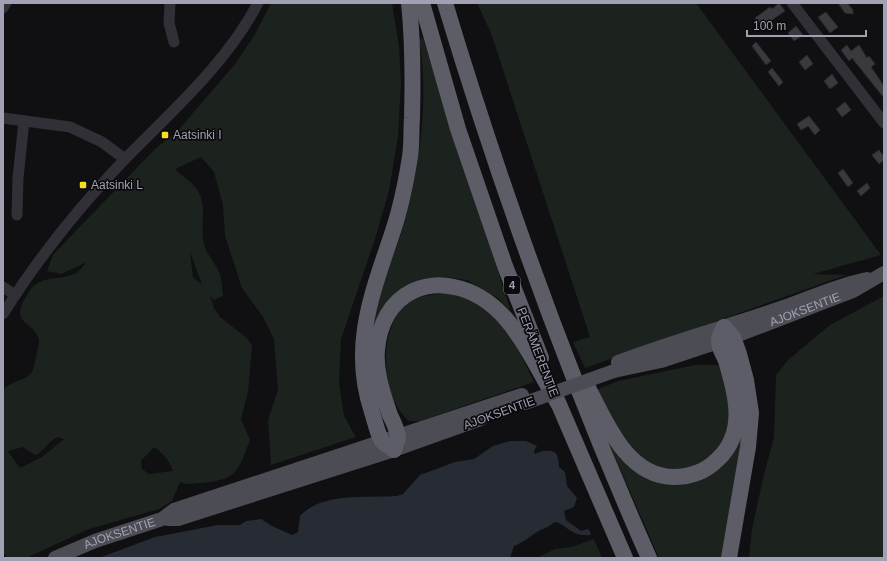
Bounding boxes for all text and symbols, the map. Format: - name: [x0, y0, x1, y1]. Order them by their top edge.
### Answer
- scale bar: [747, 12, 866, 38]
- text: 100 m: [753, 19, 786, 33]
- place label: Aatsinki I: [173, 128, 222, 142]
- marker: Aatsinki I: [160, 130, 170, 140]
- place label: Aatsinki L: [91, 178, 143, 192]
- marker: Aatsinki L: [78, 180, 88, 190]
- road number: 4: [504, 276, 520, 294]
- street label: AJOKSENTIE: [768, 290, 842, 329]
- street label: PERÄMERENTIE: [514, 305, 562, 399]
- street label: AJOKSENTIE: [462, 394, 536, 432]
- street label: AJOKSENTIE: [81, 515, 157, 552]

